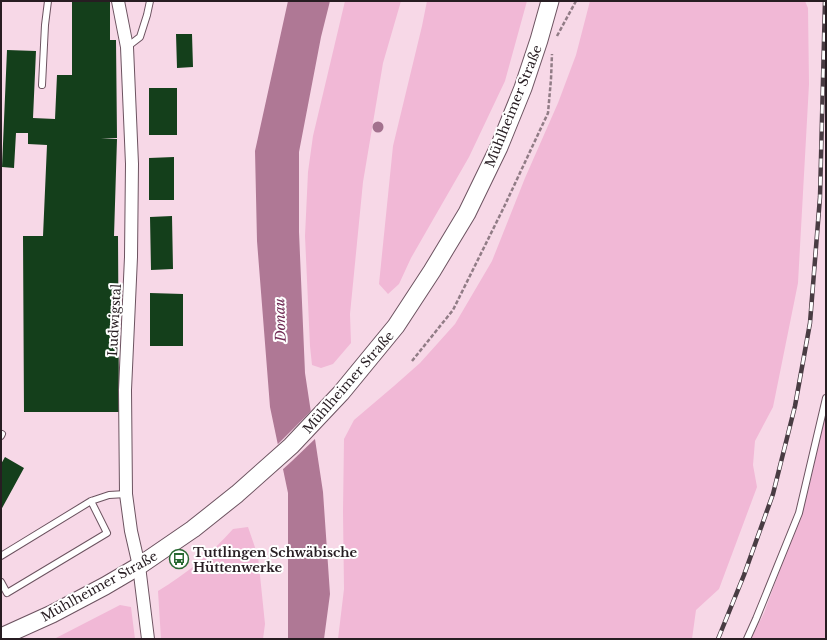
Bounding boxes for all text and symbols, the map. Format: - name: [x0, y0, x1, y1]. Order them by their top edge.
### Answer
- street label: Mühlheimer Straße: [481, 42, 546, 170]
- street label: Ludwigstal: [104, 283, 125, 357]
- water label: Donau: [270, 298, 290, 343]
- street label: Mühlheimer Straße: [299, 327, 398, 437]
- place label: Tuttlingen Schwäbische Hüttenwerke: [193, 544, 358, 576]
- street label: Mühlheimer Straße: [38, 547, 160, 626]
- bus stop icon: Tuttlingen Schwäbische Hüttenwerke: [168, 548, 190, 570]

